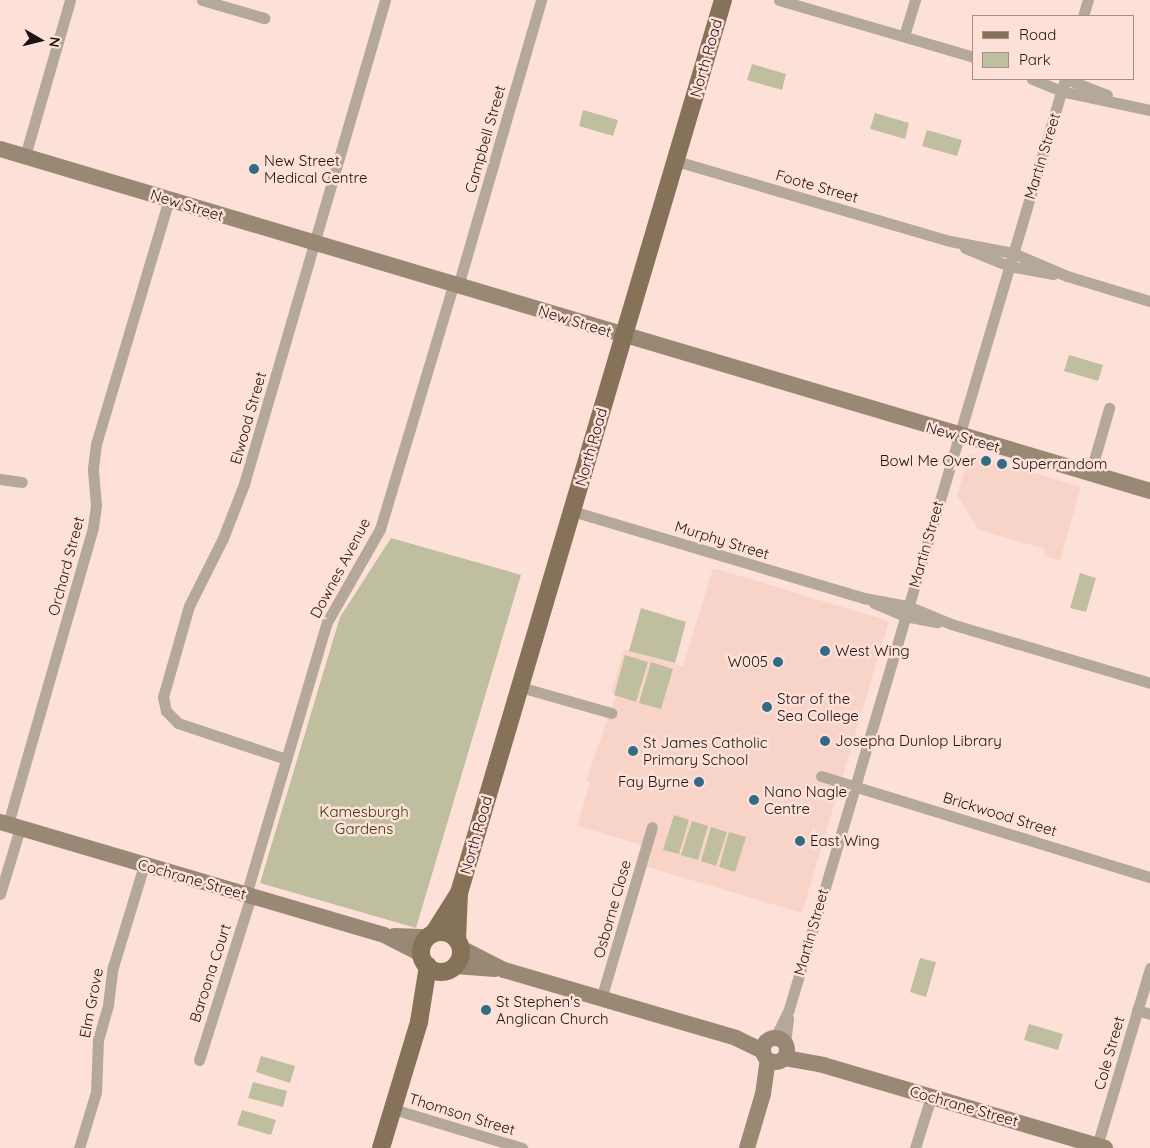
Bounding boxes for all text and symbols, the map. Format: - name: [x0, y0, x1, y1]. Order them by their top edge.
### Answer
- north arrow: [15, 15, 65, 65]
- legend: [972, 15, 1135, 80]
- street label: North Road: [686, 17, 726, 99]
- text: Road: [1019, 25, 1056, 44]
- text: N: [45, 36, 64, 48]
- text: Park: [1019, 50, 1051, 69]
- street label: Campbell Street: [461, 83, 509, 195]
- street label: Martin Street: [1020, 111, 1064, 201]
- place label: New Street Medical Centre: [264, 151, 368, 186]
- marker: New Street Medical Centre: [248, 163, 260, 175]
- street label: Foote Street: [774, 166, 860, 206]
- street label: New Street: [148, 185, 226, 225]
- street label: New Street: [536, 301, 614, 341]
- street label: Elwood Street: [226, 370, 270, 466]
- street label: North Road: [571, 406, 611, 488]
- street label: New Street: [924, 418, 1002, 456]
- place label: Bowl Me Over: [880, 452, 976, 470]
- marker: Bowl Me Over: [980, 455, 992, 467]
- place label: Superrandom: [1012, 455, 1107, 473]
- marker: Superrandom: [996, 458, 1008, 470]
- street label: Martin Street: [905, 499, 947, 589]
- street label: Orchard Street: [44, 514, 88, 618]
- street label: Downes Avenue: [306, 515, 374, 621]
- street label: Murphy Street: [673, 517, 771, 563]
- place label: West Wing: [835, 642, 910, 660]
- marker: West Wing: [819, 645, 831, 657]
- place label: W005: [727, 653, 768, 671]
- marker: W005: [772, 656, 784, 668]
- place label: Star of the Sea College: [777, 689, 859, 724]
- marker: Star of the Sea College: [761, 701, 773, 713]
- place label: Josepha Dunlop Library: [835, 732, 1002, 750]
- place label: St James Catholic Primary School: [643, 733, 768, 768]
- marker: Josepha Dunlop Library: [819, 735, 831, 747]
- marker: St James Catholic Primary School: [627, 745, 639, 757]
- place label: Fay Byrne: [618, 773, 689, 791]
- marker: Fay Byrne: [693, 776, 705, 788]
- place label: Nano Nagle Centre: [764, 782, 847, 817]
- street label: Brickwood Street: [941, 788, 1059, 840]
- street label: North Road: [456, 794, 496, 876]
- marker: Nano Nagle Centre: [748, 794, 760, 806]
- park label: Kamesburgh Gardens: [319, 802, 409, 837]
- place label: East Wing: [810, 832, 880, 850]
- marker: East Wing: [794, 835, 806, 847]
- street label: Cochrane Street: [136, 855, 248, 903]
- street label: Osborne Close: [589, 858, 635, 960]
- street label: Martin Street: [790, 887, 832, 977]
- street label: Baroona Court: [186, 921, 234, 1025]
- street label: Elm Grove: [75, 966, 107, 1040]
- place label: St Stephen's Anglican Church: [496, 992, 609, 1027]
- marker: St Stephen's Anglican Church: [480, 1004, 492, 1016]
- street label: Cole Street: [1090, 1014, 1128, 1092]
- street label: Cochrane Street: [908, 1082, 1020, 1130]
- street label: Thomson Street: [407, 1089, 517, 1139]

